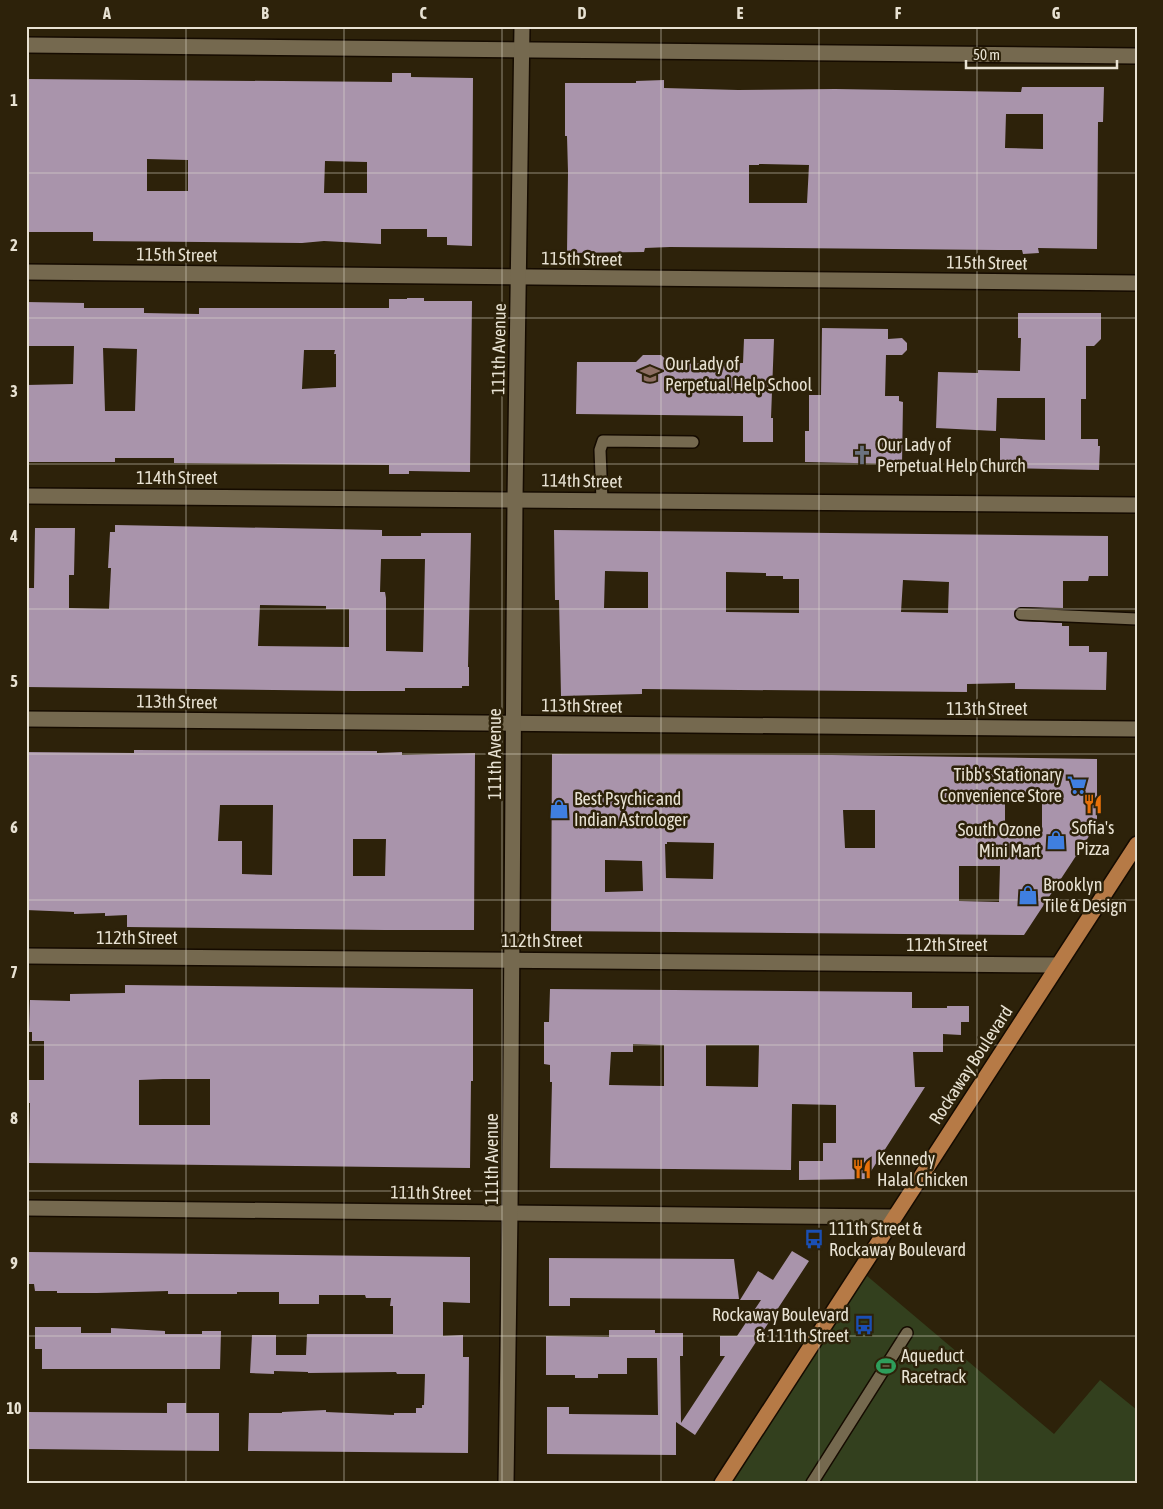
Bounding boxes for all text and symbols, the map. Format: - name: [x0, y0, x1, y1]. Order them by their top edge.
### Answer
- text: A: [102, 4, 111, 22]
- text: B: [261, 4, 269, 22]
- text: C: [419, 4, 427, 22]
- text: D: [578, 4, 587, 22]
- text: E: [737, 4, 744, 22]
- text: F: [895, 4, 902, 22]
- text: G: [1052, 4, 1061, 22]
- scale bar: [966, 38, 1117, 70]
- text: 50 m: [973, 46, 1000, 63]
- text: 1: [10, 91, 18, 109]
- text: 2: [10, 236, 18, 254]
- street label: 115th Street: [136, 243, 218, 266]
- street label: 115th Street: [541, 247, 623, 270]
- street label: 115th Street: [946, 251, 1028, 274]
- street label: 111th Avenue: [487, 303, 510, 395]
- place label: Our Lady of Perpetual Help School: [665, 353, 813, 395]
- school or university icon: Our Lady of Perpetual Help School: [639, 363, 661, 385]
- text: 3: [10, 382, 18, 400]
- place label: Our Lady of Perpetual Help Church: [877, 434, 1026, 476]
- church icon: Our Lady of Perpetual Help Church: [851, 444, 873, 466]
- street label: 114th Street: [136, 467, 218, 488]
- street label: 114th Street: [541, 469, 623, 492]
- text: 4: [9, 527, 18, 545]
- text: 5: [10, 672, 18, 690]
- street label: 113th Street: [136, 690, 218, 713]
- street label: 113th Street: [541, 694, 623, 717]
- street label: 113th Street: [946, 698, 1028, 719]
- street label: 111th Avenue: [484, 708, 505, 800]
- place label: Tibb's Stationary Convenience Store: [940, 764, 1062, 806]
- supermarket icon: Tibb's Stationary Convenience Store: [1066, 774, 1088, 796]
- place label: Best Psychic and Indian Astrologer: [574, 788, 688, 830]
- restaurant icon: Sofia's Pizza: [1082, 793, 1104, 815]
- shop icon: Best Psychic and Indian Astrologer: [548, 798, 570, 820]
- place label: Sofia's Pizza: [1072, 817, 1114, 859]
- text: 6: [10, 818, 18, 836]
- place label: South Ozone Mini Mart: [958, 819, 1041, 861]
- shop icon: South Ozone Mini Mart: [1045, 829, 1067, 851]
- place label: Brooklyn Tile & Design: [1043, 874, 1127, 916]
- shop icon: Brooklyn Tile & Design: [1017, 884, 1039, 906]
- street label: 112th Street: [96, 927, 178, 948]
- street label: 112th Street: [501, 930, 583, 951]
- street label: 112th Street: [906, 934, 988, 955]
- text: 7: [10, 963, 18, 981]
- street label: Rockaway Boulevard: [924, 1002, 1017, 1128]
- text: 8: [10, 1109, 18, 1127]
- street label: 111th Avenue: [481, 1113, 502, 1205]
- place label: Kennedy Halal Chicken: [877, 1148, 968, 1190]
- restaurant icon: Kennedy Halal Chicken: [851, 1158, 873, 1180]
- street label: 111th Street: [390, 1181, 472, 1204]
- place label: 111th Street & Rockaway Boulevard: [829, 1218, 966, 1260]
- bus stop icon: 111th Street & Rockaway Boulevard: [803, 1228, 825, 1250]
- text: 9: [10, 1254, 18, 1272]
- place label: Rockaway Boulevard & 111th Street: [712, 1304, 849, 1346]
- bus stop icon: Rockaway Boulevard & 111th Street: [853, 1314, 875, 1336]
- place label: Aqueduct Racetrack: [901, 1345, 966, 1387]
- sports icon: Aqueduct Racetrack: [875, 1355, 897, 1377]
- text: 10: [6, 1399, 22, 1417]

